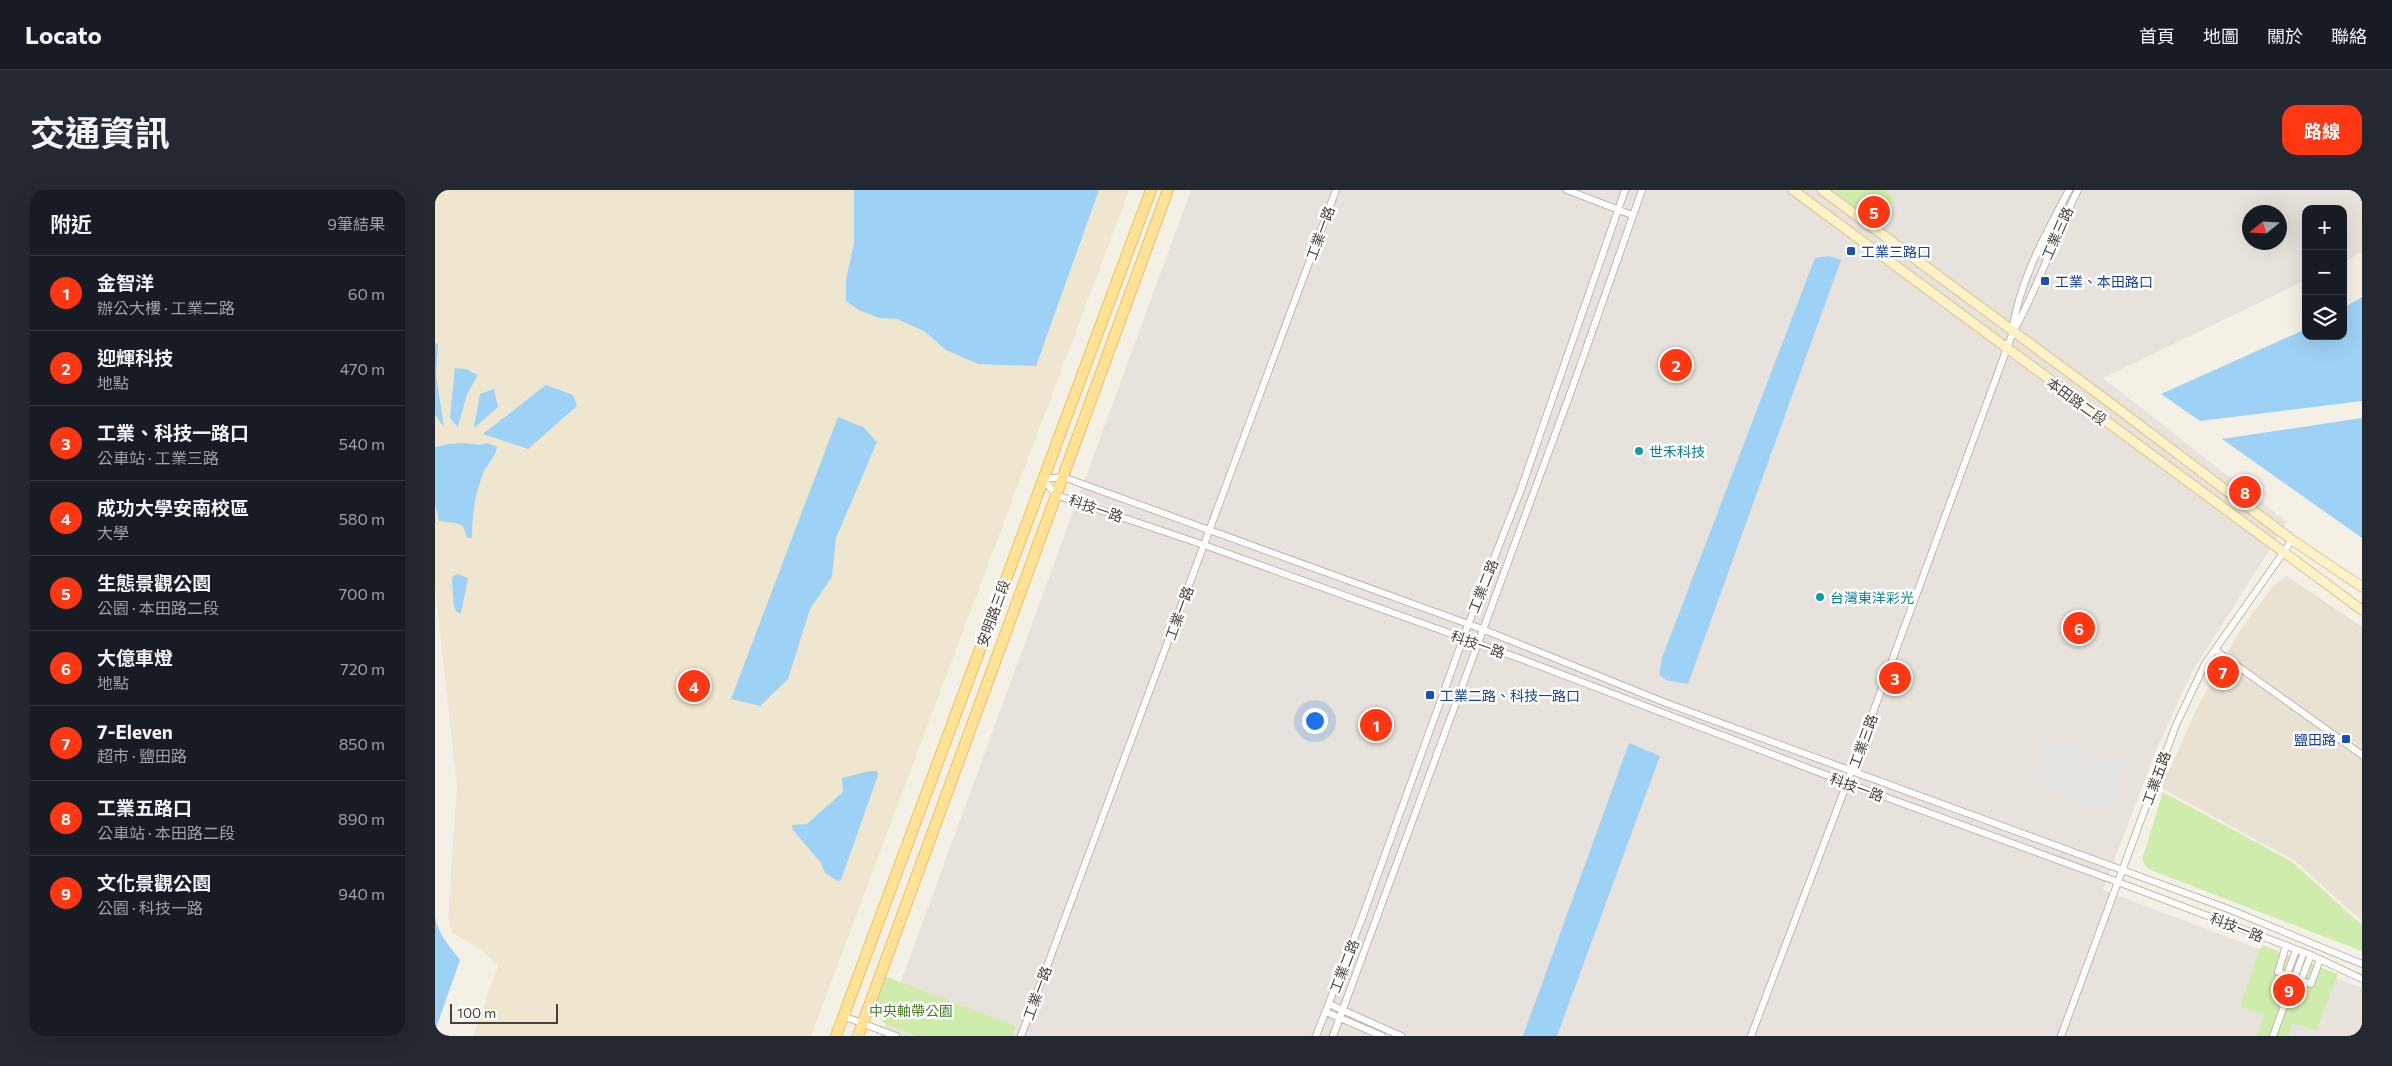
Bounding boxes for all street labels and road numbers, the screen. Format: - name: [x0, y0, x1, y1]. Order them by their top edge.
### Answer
- street label: 工業一路: [1302, 204, 1338, 262]
- street label: 工業三路: [2038, 204, 2076, 262]
- street label: 本田路二段: [2044, 374, 2110, 428]
- street label: 科技一路: [1067, 491, 1125, 525]
- street label: 工業二路: [1465, 557, 1501, 615]
- street label: 安明路三段: [973, 577, 1013, 649]
- street label: 工業一路: [1161, 584, 1197, 642]
- street label: 科技一路: [1449, 627, 1507, 661]
- street label: 工業三路: [1845, 712, 1881, 770]
- street label: 工業五路: [2138, 749, 2174, 807]
- street label: 科技一路: [1828, 769, 1886, 805]
- street label: 科技一路: [2208, 909, 2266, 945]
- street label: 工業二路: [1326, 937, 1362, 995]
- street label: 工業一路: [1019, 964, 1055, 1022]

